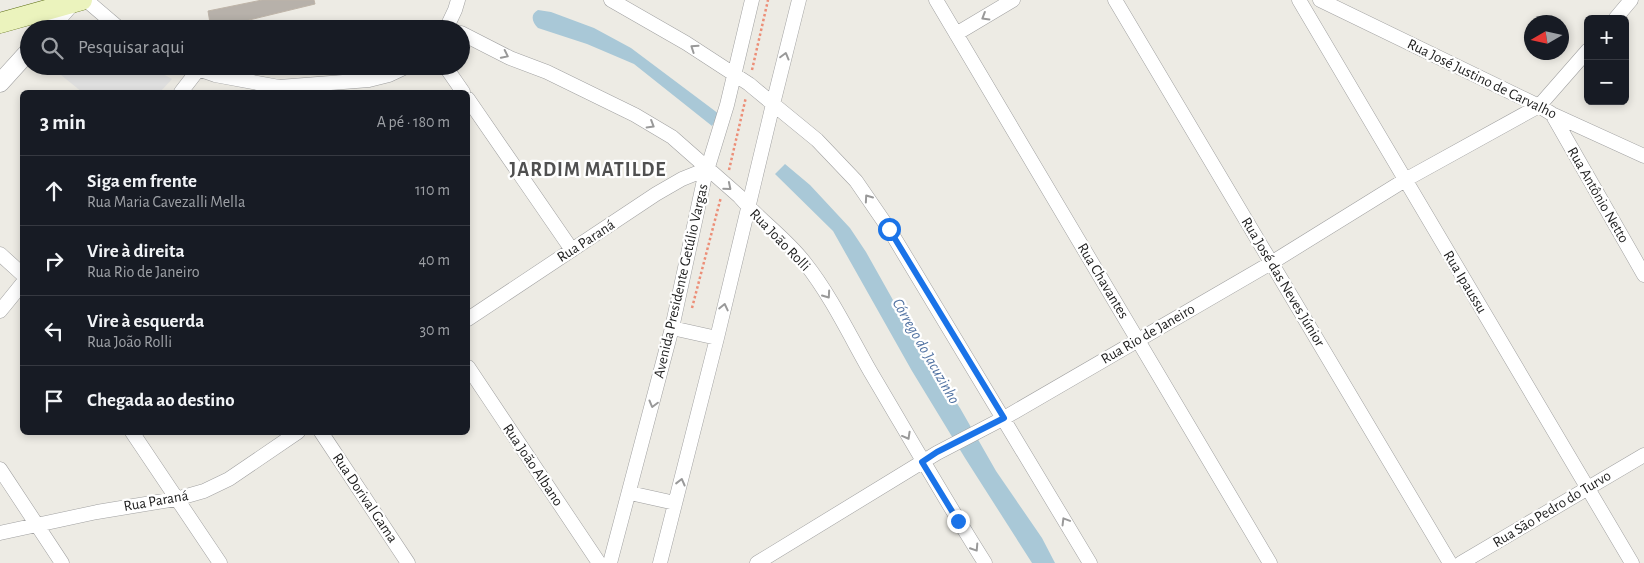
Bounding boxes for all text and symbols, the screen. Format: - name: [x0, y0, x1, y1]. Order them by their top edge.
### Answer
- one-way arrow: [981, 10, 990, 20]
- north arrow: [1524, 15, 1569, 60]
- map controls: [1584, 15, 1629, 105]
- button: +: [1584, 15, 1629, 60]
- search box: [20, 20, 470, 75]
- icon: search: [38, 34, 66, 62]
- street label: Rua José Justino de Carvalho: [1405, 36, 1559, 122]
- text: Pesquisar aqui: [78, 38, 184, 57]
- one-way arrow: [690, 45, 700, 54]
- one-way arrow: [500, 49, 509, 59]
- one-way arrow: [779, 52, 790, 61]
- button: −: [1584, 60, 1629, 105]
- text: 3 min: [40, 112, 86, 133]
- text: A pé · 180 m: [377, 114, 450, 130]
- one-way arrow: [646, 118, 655, 128]
- street label: Rua Antônio Netto: [1565, 145, 1631, 245]
- district label: JARDIM MATILDE: [510, 160, 667, 180]
- text: Siga em frente: [87, 172, 197, 191]
- icon: ahead: [40, 177, 68, 205]
- one-way arrow: [723, 181, 732, 190]
- text: 110 m: [415, 182, 450, 198]
- street label: Avenida Presidente Getúlio Vargas: [651, 182, 711, 380]
- text: Rua Maria Cavezalli Mella: [87, 194, 245, 210]
- one-way arrow: [865, 195, 873, 204]
- street label: Rua João Rolli: [747, 206, 813, 274]
- street label: Rua José das Neves Júnior: [1239, 215, 1328, 349]
- street label: Rua Paraná: [554, 217, 618, 265]
- route start: [878, 218, 901, 241]
- street label: Rua Chavantes: [1075, 241, 1131, 321]
- text: Vire à direita: [87, 242, 185, 261]
- icon: right: [40, 247, 68, 275]
- street label: Rua Ipaussu: [1441, 248, 1490, 316]
- text: 40 m: [418, 252, 450, 268]
- text: Rua Rio de Janeiro: [87, 264, 200, 280]
- one-way arrow: [821, 289, 830, 299]
- water label: Córrego do Jacuzinho: [889, 296, 963, 407]
- street label: Rua Rio de Janeiro: [1098, 301, 1198, 367]
- one-way arrow: [718, 303, 729, 312]
- text: Vire à esquerda: [87, 312, 204, 331]
- icon: left: [40, 317, 68, 345]
- text: 30 m: [420, 322, 450, 338]
- text: Rua João Rolli: [87, 334, 172, 350]
- icon: arrive: [40, 387, 68, 415]
- text: Chegada ao destino: [87, 391, 235, 410]
- one-way arrow: [648, 399, 659, 408]
- street label: Rua João Albano: [500, 421, 566, 509]
- one-way arrow: [901, 431, 911, 440]
- street label: Rua Dorival Gama: [330, 451, 400, 545]
- street label: Rua São Pedro do Turvo: [1490, 468, 1614, 550]
- one-way arrow: [675, 478, 685, 486]
- street label: Rua Paraná: [122, 488, 190, 514]
- route end: [947, 510, 970, 533]
- one-way arrow: [1062, 518, 1072, 527]
- one-way arrow: [969, 542, 979, 551]

